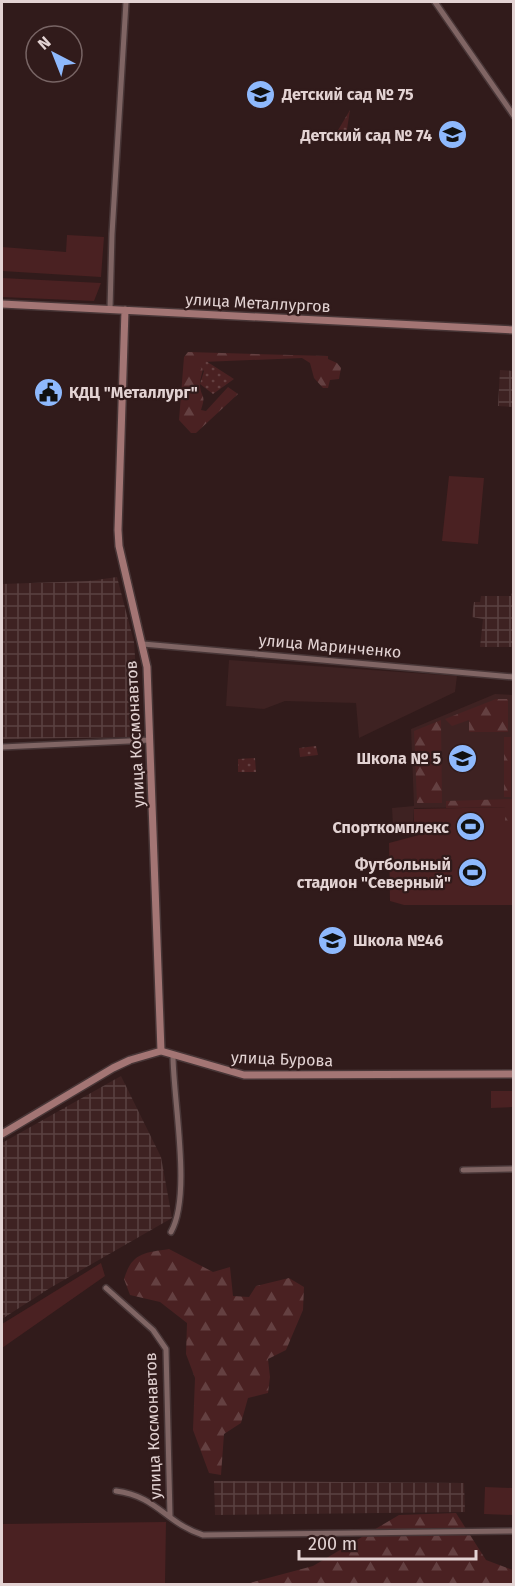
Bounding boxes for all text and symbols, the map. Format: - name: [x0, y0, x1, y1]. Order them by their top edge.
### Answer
- north arrow: [24, 24, 84, 84]
- text: N: [34, 33, 55, 54]
- school or university icon: Детский сад № 75: [245, 78, 277, 110]
- place label: Детский сад № 75: [281, 85, 414, 104]
- school or university icon: Детский сад № 74: [437, 119, 469, 151]
- place label: Детский сад № 74: [299, 126, 432, 145]
- street label: улица Металлургов: [185, 290, 331, 316]
- public building icon: КДЦ "Металлург": [32, 376, 64, 408]
- place label: КДЦ "Металлург": [69, 383, 198, 402]
- street label: улица Маринченко: [258, 630, 402, 662]
- street label: улица Космонавтов: [122, 660, 148, 808]
- school or university icon: Школа № 5: [446, 742, 478, 774]
- place label: Школа № 5: [357, 749, 441, 768]
- sports icon: Спорткомплекс: [454, 811, 486, 843]
- place label: Спорткомплекс: [332, 818, 449, 837]
- place label: Футбольный стадион "Северный": [297, 855, 451, 892]
- sports icon: Футбольный стадион "Северный": [456, 857, 488, 889]
- school or university icon: Школа №46: [316, 924, 348, 956]
- place label: Школа №46: [353, 931, 443, 950]
- street label: улица Бурова: [231, 1048, 333, 1070]
- street label: улица Космонавтов: [141, 1352, 165, 1500]
- scale bar: [299, 1523, 476, 1561]
- text: 200 m: [308, 1533, 357, 1555]

